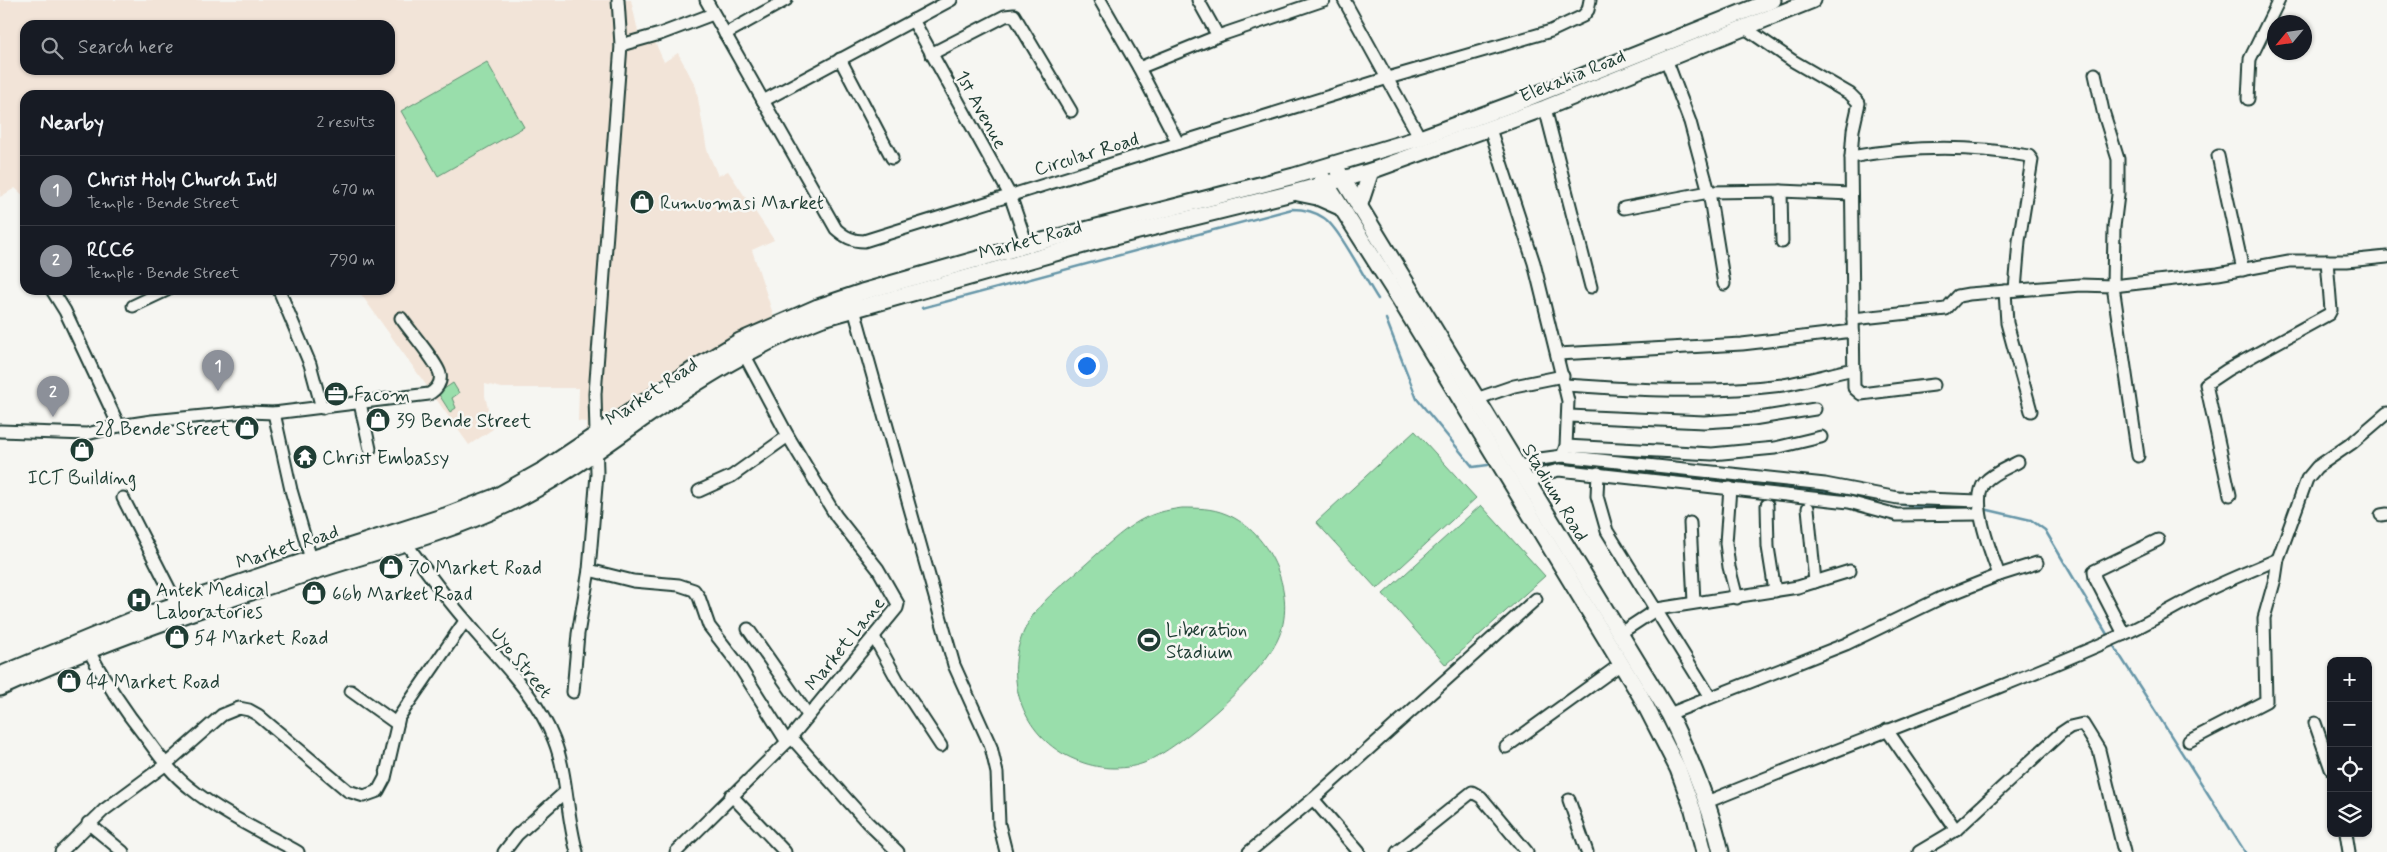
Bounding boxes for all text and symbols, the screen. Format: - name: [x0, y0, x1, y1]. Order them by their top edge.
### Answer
- north arrow: [2267, 15, 2312, 60]
- search box: [20, 20, 395, 75]
- icon: search: [38, 34, 66, 62]
- text: Search here: [78, 35, 174, 60]
- street label: Elekahia Road: [1516, 44, 1629, 109]
- street label: 1st Avenue: [949, 66, 1013, 154]
- text: Nearby: [40, 109, 104, 137]
- text: 2 results: [317, 112, 375, 133]
- street label: Circular Road: [1031, 127, 1142, 182]
- text: Christ Holy Church Intl: [87, 168, 277, 193]
- text: 1: [52, 180, 60, 201]
- text: 670 m: [332, 180, 375, 201]
- shop icon: Rumuomasi Market: [629, 189, 655, 215]
- place label: Rumuomasi Market: [660, 191, 824, 216]
- text: Temple · Bende Street: [87, 193, 239, 214]
- street label: Market Road: [976, 215, 1085, 266]
- text: RCCG: [87, 238, 134, 263]
- text: 2: [52, 250, 60, 271]
- text: 790 m: [329, 250, 375, 271]
- text: Temple · Bende Street: [87, 263, 239, 284]
- pin: 1: [202, 350, 234, 391]
- street label: Market Road: [601, 352, 703, 432]
- your location: [1074, 353, 1100, 379]
- pin: 2: [37, 376, 69, 417]
- office icon: Facom: [323, 381, 349, 407]
- place label: Facom: [354, 383, 410, 408]
- shop icon: 39 Bende Street: [365, 407, 391, 433]
- place label: 39 Bende Street: [396, 409, 531, 434]
- shop icon: 28 Bende Street: [234, 415, 260, 441]
- place label: 28 Bende Street: [95, 417, 230, 442]
- shop icon: ICT Building: [69, 437, 95, 463]
- street label: Stadium Road: [1516, 439, 1594, 546]
- temple icon: Christ Embassy: [292, 444, 318, 470]
- place label: Christ Embassy: [322, 446, 449, 471]
- place label: ICT Building: [28, 466, 136, 492]
- street label: Market Road: [233, 519, 342, 576]
- shop icon: 70 Market Road: [378, 554, 404, 580]
- place label: 70 Market Road: [408, 556, 542, 581]
- place label: Antek Medical Laboratories: [156, 578, 269, 625]
- shop icon: 66b Market Road: [301, 580, 327, 606]
- place label: 66b Market Road: [332, 582, 472, 607]
- hospital icon: Antek Medical Laboratories: [126, 587, 152, 613]
- street label: Market Lane: [800, 592, 891, 696]
- place label: Liberation Stadium: [1166, 618, 1247, 665]
- street label: Uyo Street: [483, 622, 557, 705]
- shop icon: 54 Market Road: [164, 624, 190, 650]
- place label: 54 Market Road: [194, 626, 328, 651]
- sports icon: Liberation Stadium: [1136, 627, 1162, 653]
- map controls: [2327, 657, 2372, 837]
- button: +: [2327, 657, 2372, 702]
- shop icon: 44 Market Road: [56, 668, 82, 694]
- place label: 44 Market Road: [86, 670, 220, 695]
- button: −: [2327, 702, 2372, 747]
- button: locate: [2327, 747, 2372, 792]
- button: layers: [2327, 792, 2372, 837]

